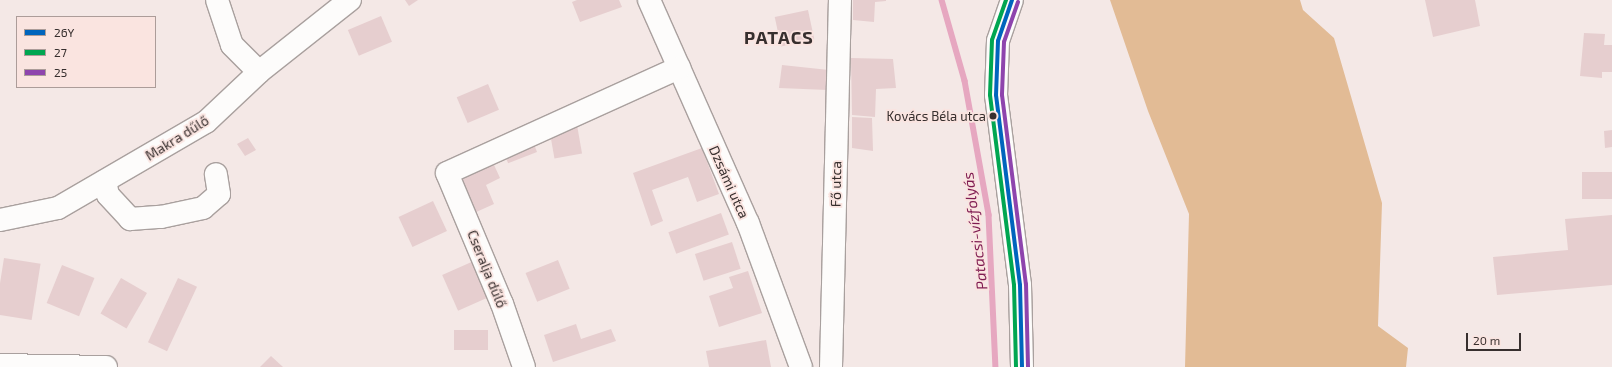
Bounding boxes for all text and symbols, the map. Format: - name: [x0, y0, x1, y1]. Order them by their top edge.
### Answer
- legend: [16, 16, 156, 88]
- text: 26Y: [54, 25, 74, 39]
- district label: PATACS: [744, 26, 814, 48]
- text: 27: [54, 45, 67, 59]
- text: 25: [54, 65, 67, 79]
- place label: Kovács Béla utca: [887, 108, 986, 124]
- marker: Kovács Béla utca: [988, 111, 998, 121]
- street label: Makra dűlő: [142, 112, 212, 164]
- street label: Dzsámi utca: [705, 143, 753, 221]
- street label: Fő utca: [827, 161, 845, 207]
- water label: Patacsi-vízfolyás: [959, 171, 991, 291]
- street label: Cseralja dűlő: [464, 228, 510, 310]
- scale bar: [1468, 325, 1523, 351]
- text: 20 m: [1473, 333, 1500, 347]

